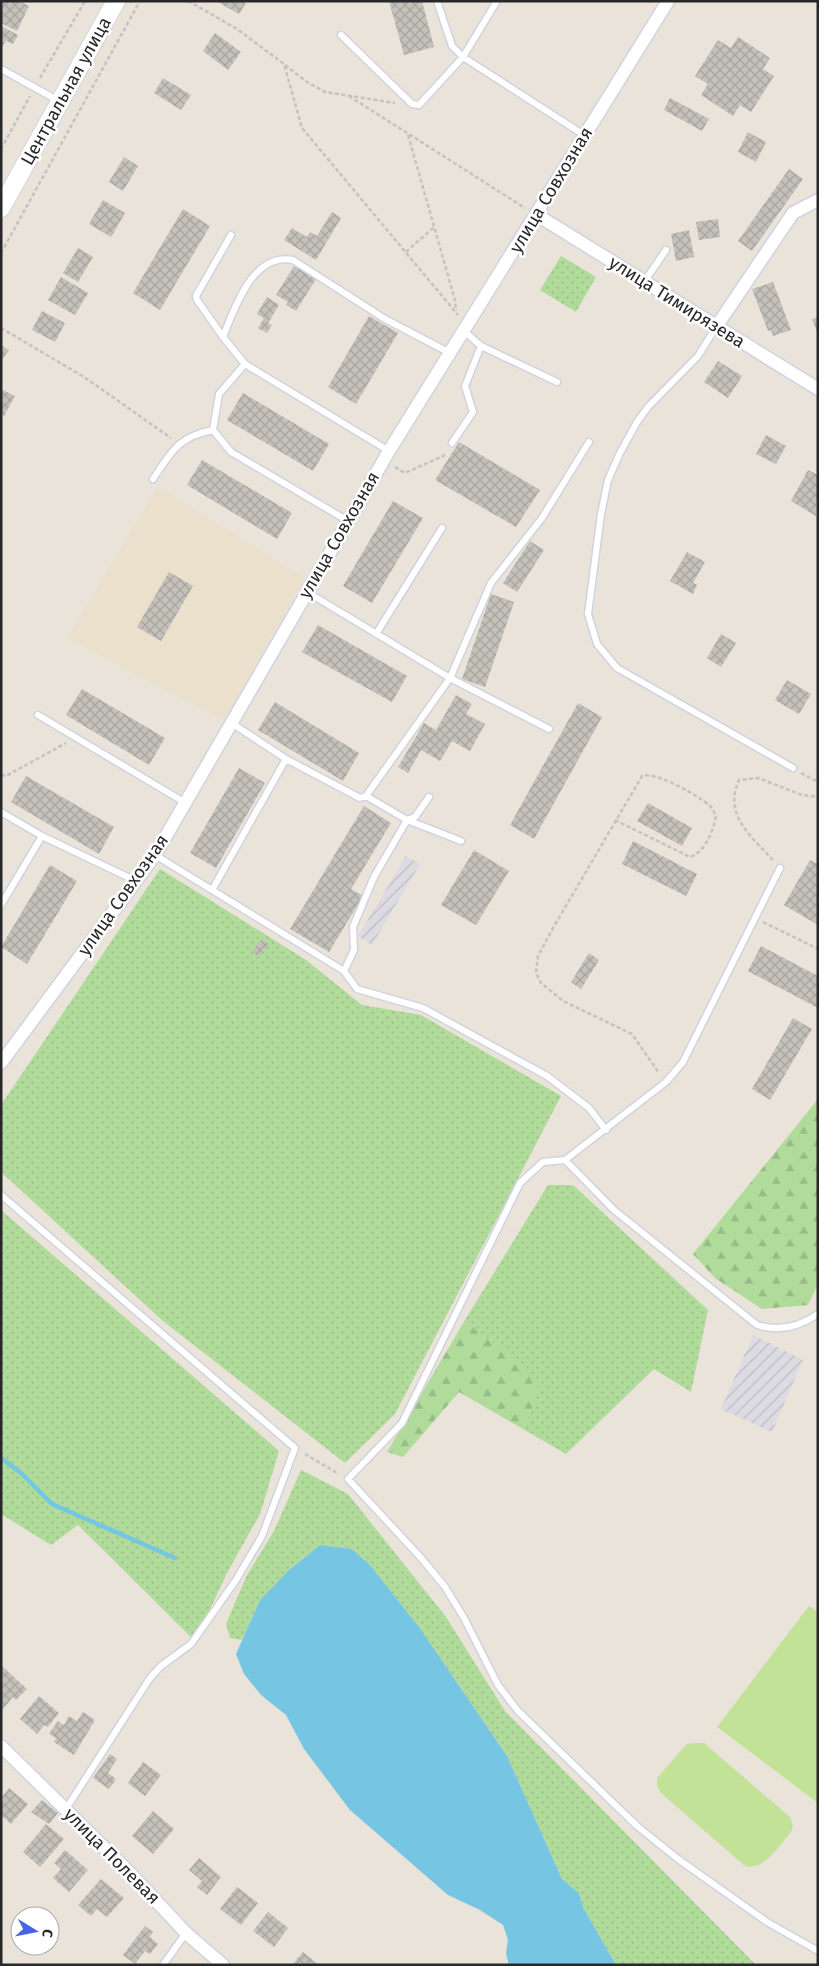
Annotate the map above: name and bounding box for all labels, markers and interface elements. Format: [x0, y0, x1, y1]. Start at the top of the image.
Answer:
street label: Центральная улица [16, 13, 116, 169]
street label: улица Совхозная [505, 123, 597, 257]
street label: улица Тимирязева [605, 251, 749, 353]
street label: улица Совхозная [294, 468, 384, 602]
street label: улица Совхозная [73, 830, 173, 960]
street label: улица Полевая [59, 1803, 165, 1909]
north arrow [10, 1906, 60, 1956]
text: С [38, 1928, 56, 1939]

